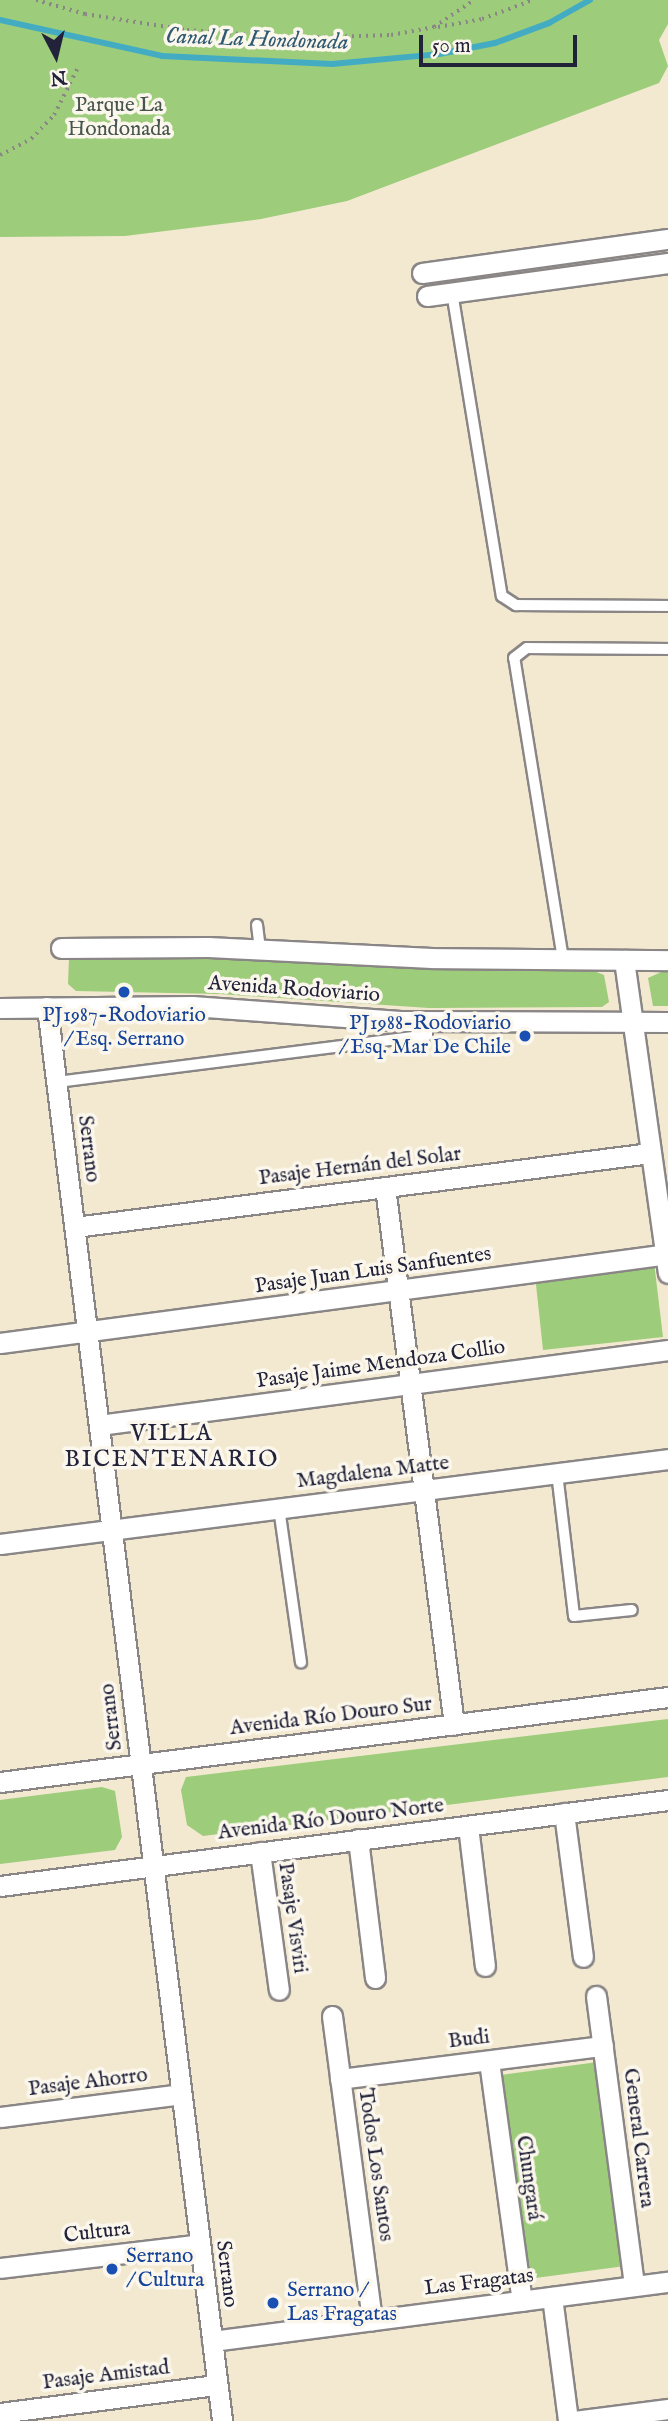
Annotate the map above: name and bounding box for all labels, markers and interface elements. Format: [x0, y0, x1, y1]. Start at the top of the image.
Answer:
north arrow [21, 21, 91, 91]
scale bar [423, 21, 580, 65]
water label: Canal La Hondonada [165, 23, 349, 57]
text: 50 m [432, 33, 471, 60]
text: N [49, 64, 68, 90]
park label: Parque La Hondonada [67, 93, 171, 143]
street label: Avenida Rodoviario [207, 971, 381, 1009]
marker: PJ1987-Rodoviario / Esq. Serrano [116, 984, 132, 1000]
place label: PJ1987-Rodoviario / Esq. Serrano [42, 1003, 206, 1053]
place label: PJ1988-Rodoviario / Esq. Mar De Chile [338, 1011, 511, 1061]
marker: PJ1988-Rodoviario / Esq. Mar De Chile [517, 1028, 533, 1044]
street label: Serrano [71, 1114, 105, 1184]
street label: Pasaje Hernán del Solar [257, 1142, 463, 1192]
street label: Pasaje Juan Luis Sanfuentes [253, 1242, 493, 1300]
street label: Pasaje Jaime Mendoza Collio [255, 1335, 507, 1395]
district label: VILLA BICENTENARIO [66, 1420, 278, 1474]
street label: Magdalena Matte [295, 1451, 451, 1495]
street label: Serrano [95, 1682, 129, 1752]
street label: Avenida Río Douro Sur [229, 1692, 433, 1742]
street label: Avenida Río Douro Norte [217, 1794, 445, 1846]
street label: Pasaje Visviri [272, 1861, 312, 1975]
street label: Budi [447, 2025, 491, 2055]
street label: Pasaje Ahorro [27, 2063, 149, 2103]
street label: General Carrera [617, 2067, 659, 2209]
street label: Todos Los Santos [352, 2087, 398, 2243]
street label: Chungará [510, 2134, 546, 2222]
street label: Cultura [62, 2216, 132, 2250]
street label: Serrano [209, 2239, 243, 2309]
place label: Serrano / Cultura [126, 2244, 204, 2294]
marker: Serrano / Cultura [104, 2261, 120, 2277]
street label: Las Fragatas [423, 2264, 535, 2302]
place label: Serrano / Las Fragatas [287, 2278, 397, 2328]
marker: Serrano / Las Fragatas [265, 2295, 281, 2311]
street label: Pasaje Amistad [41, 2356, 171, 2396]

